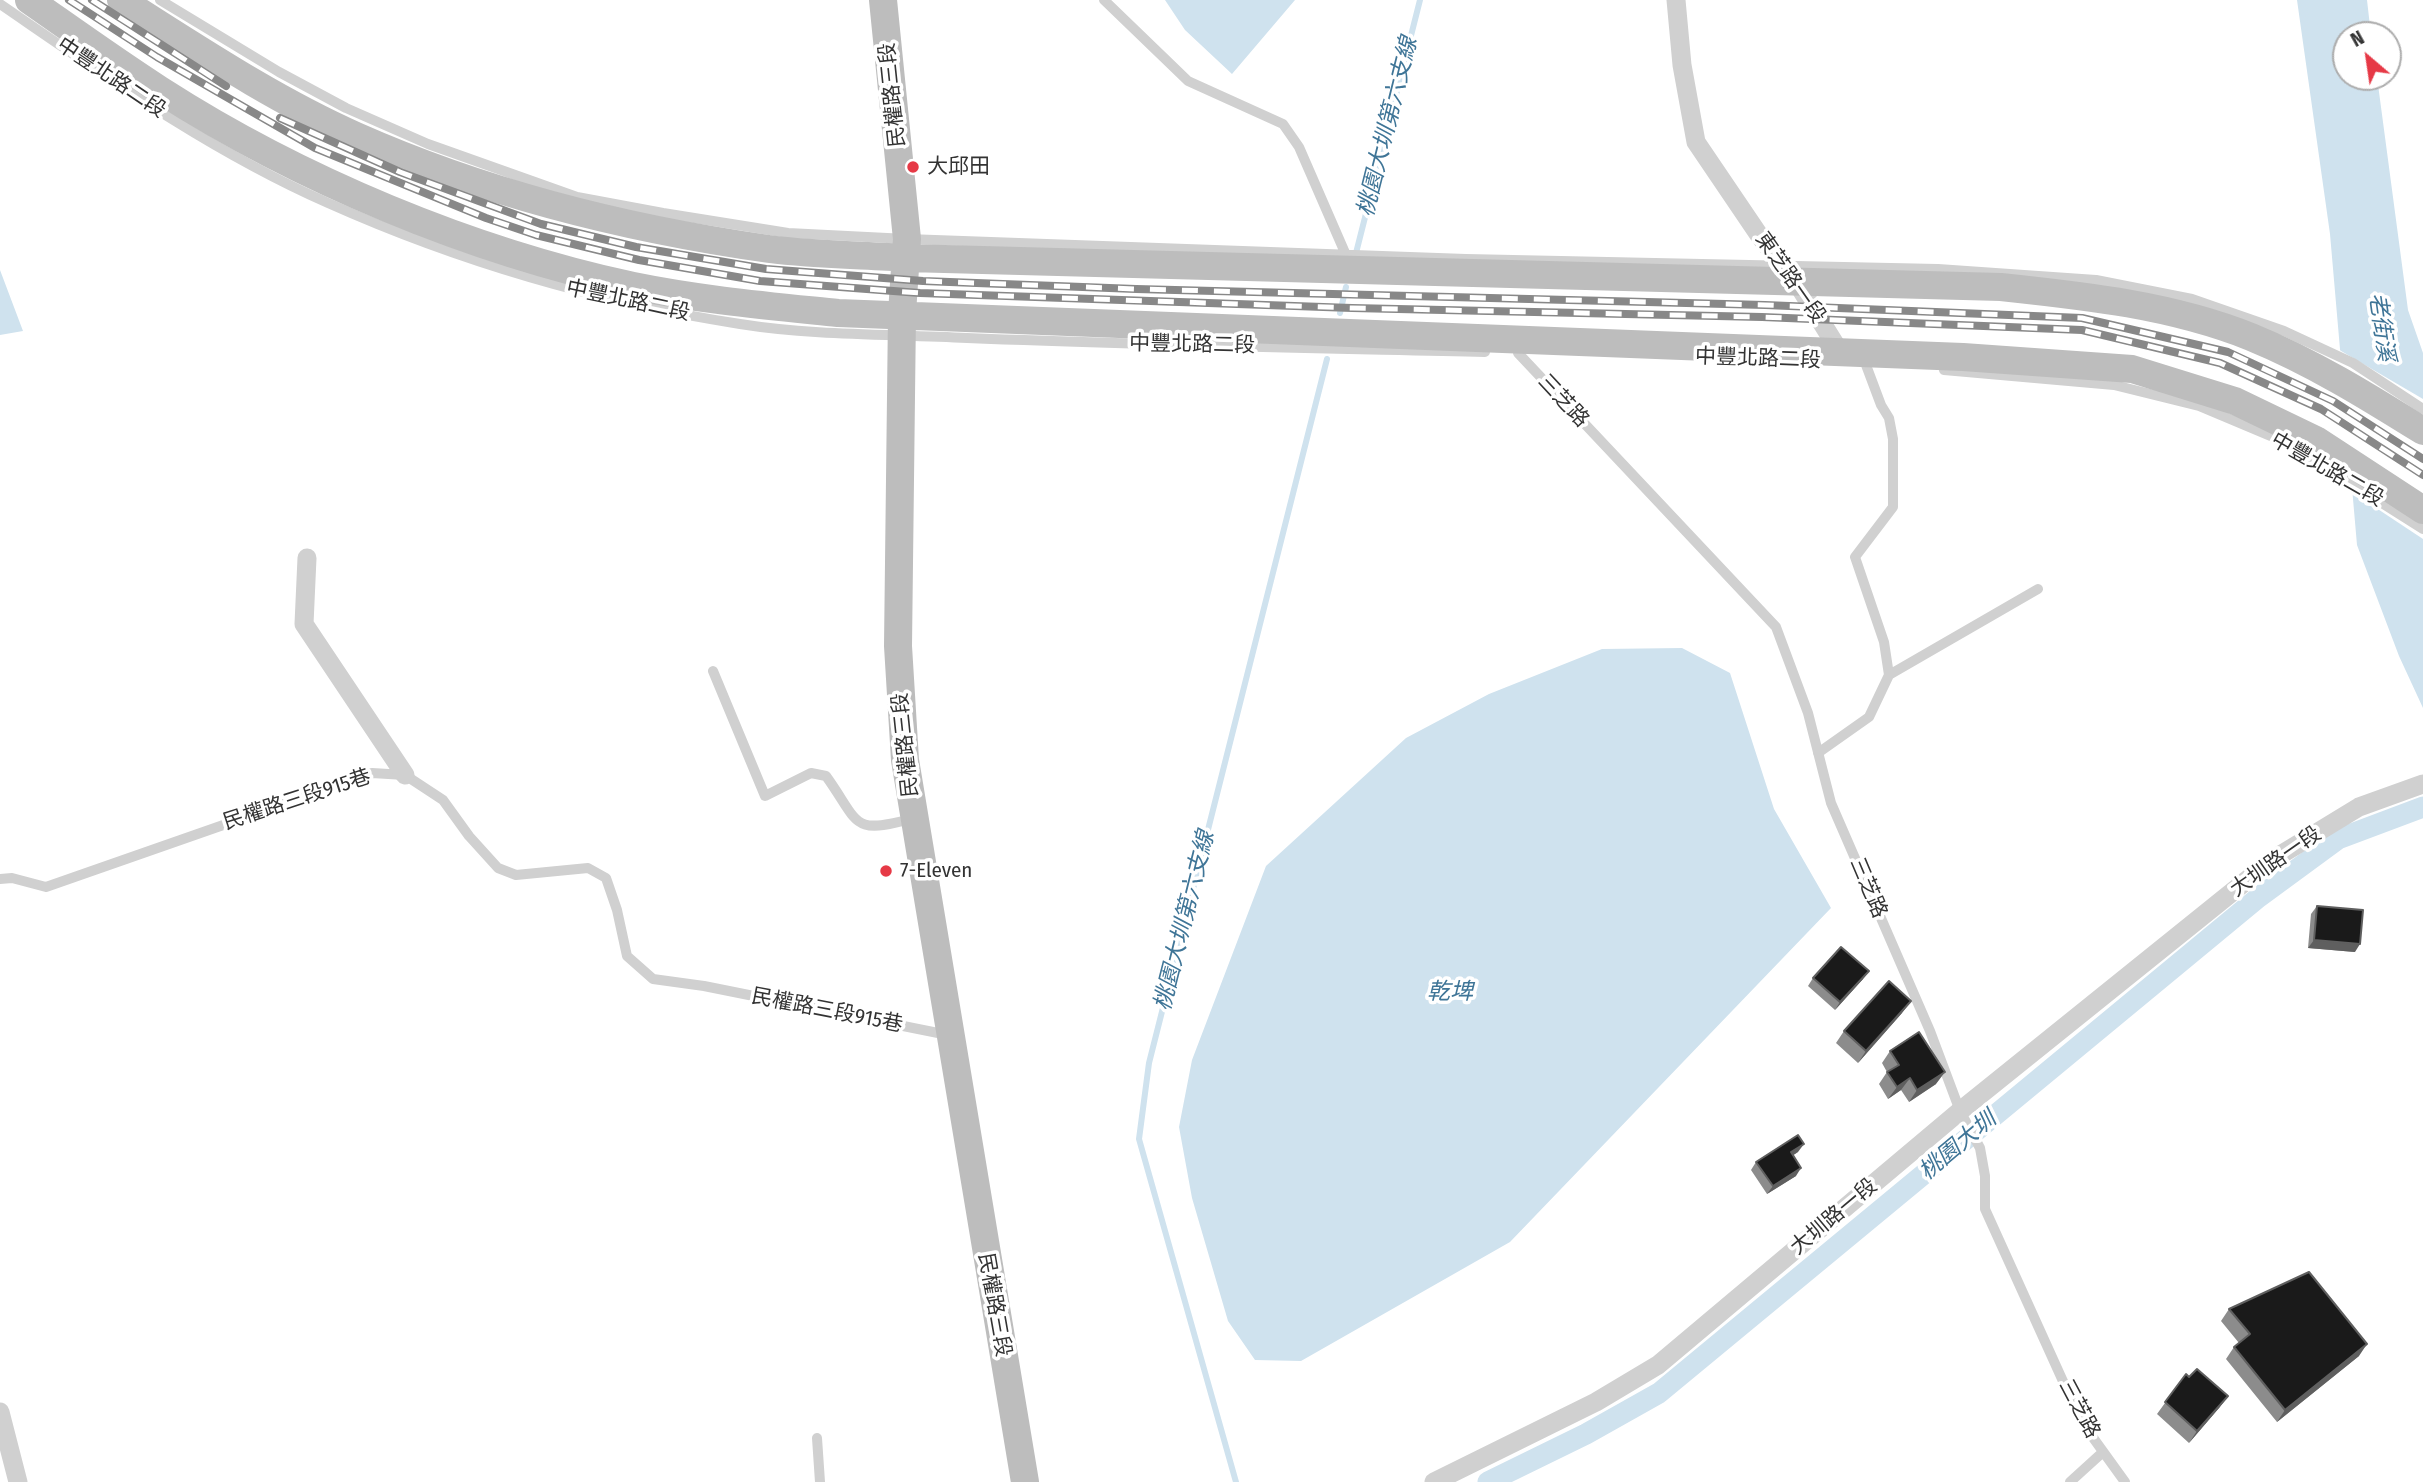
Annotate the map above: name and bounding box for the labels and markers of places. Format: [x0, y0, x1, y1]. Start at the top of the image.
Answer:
place label: 大邱田 [927, 154, 990, 180]
marker: 大邱田 [905, 159, 921, 175]
place label: 7-Eleven [900, 858, 972, 884]
marker: 7-Eleven [878, 863, 894, 879]

